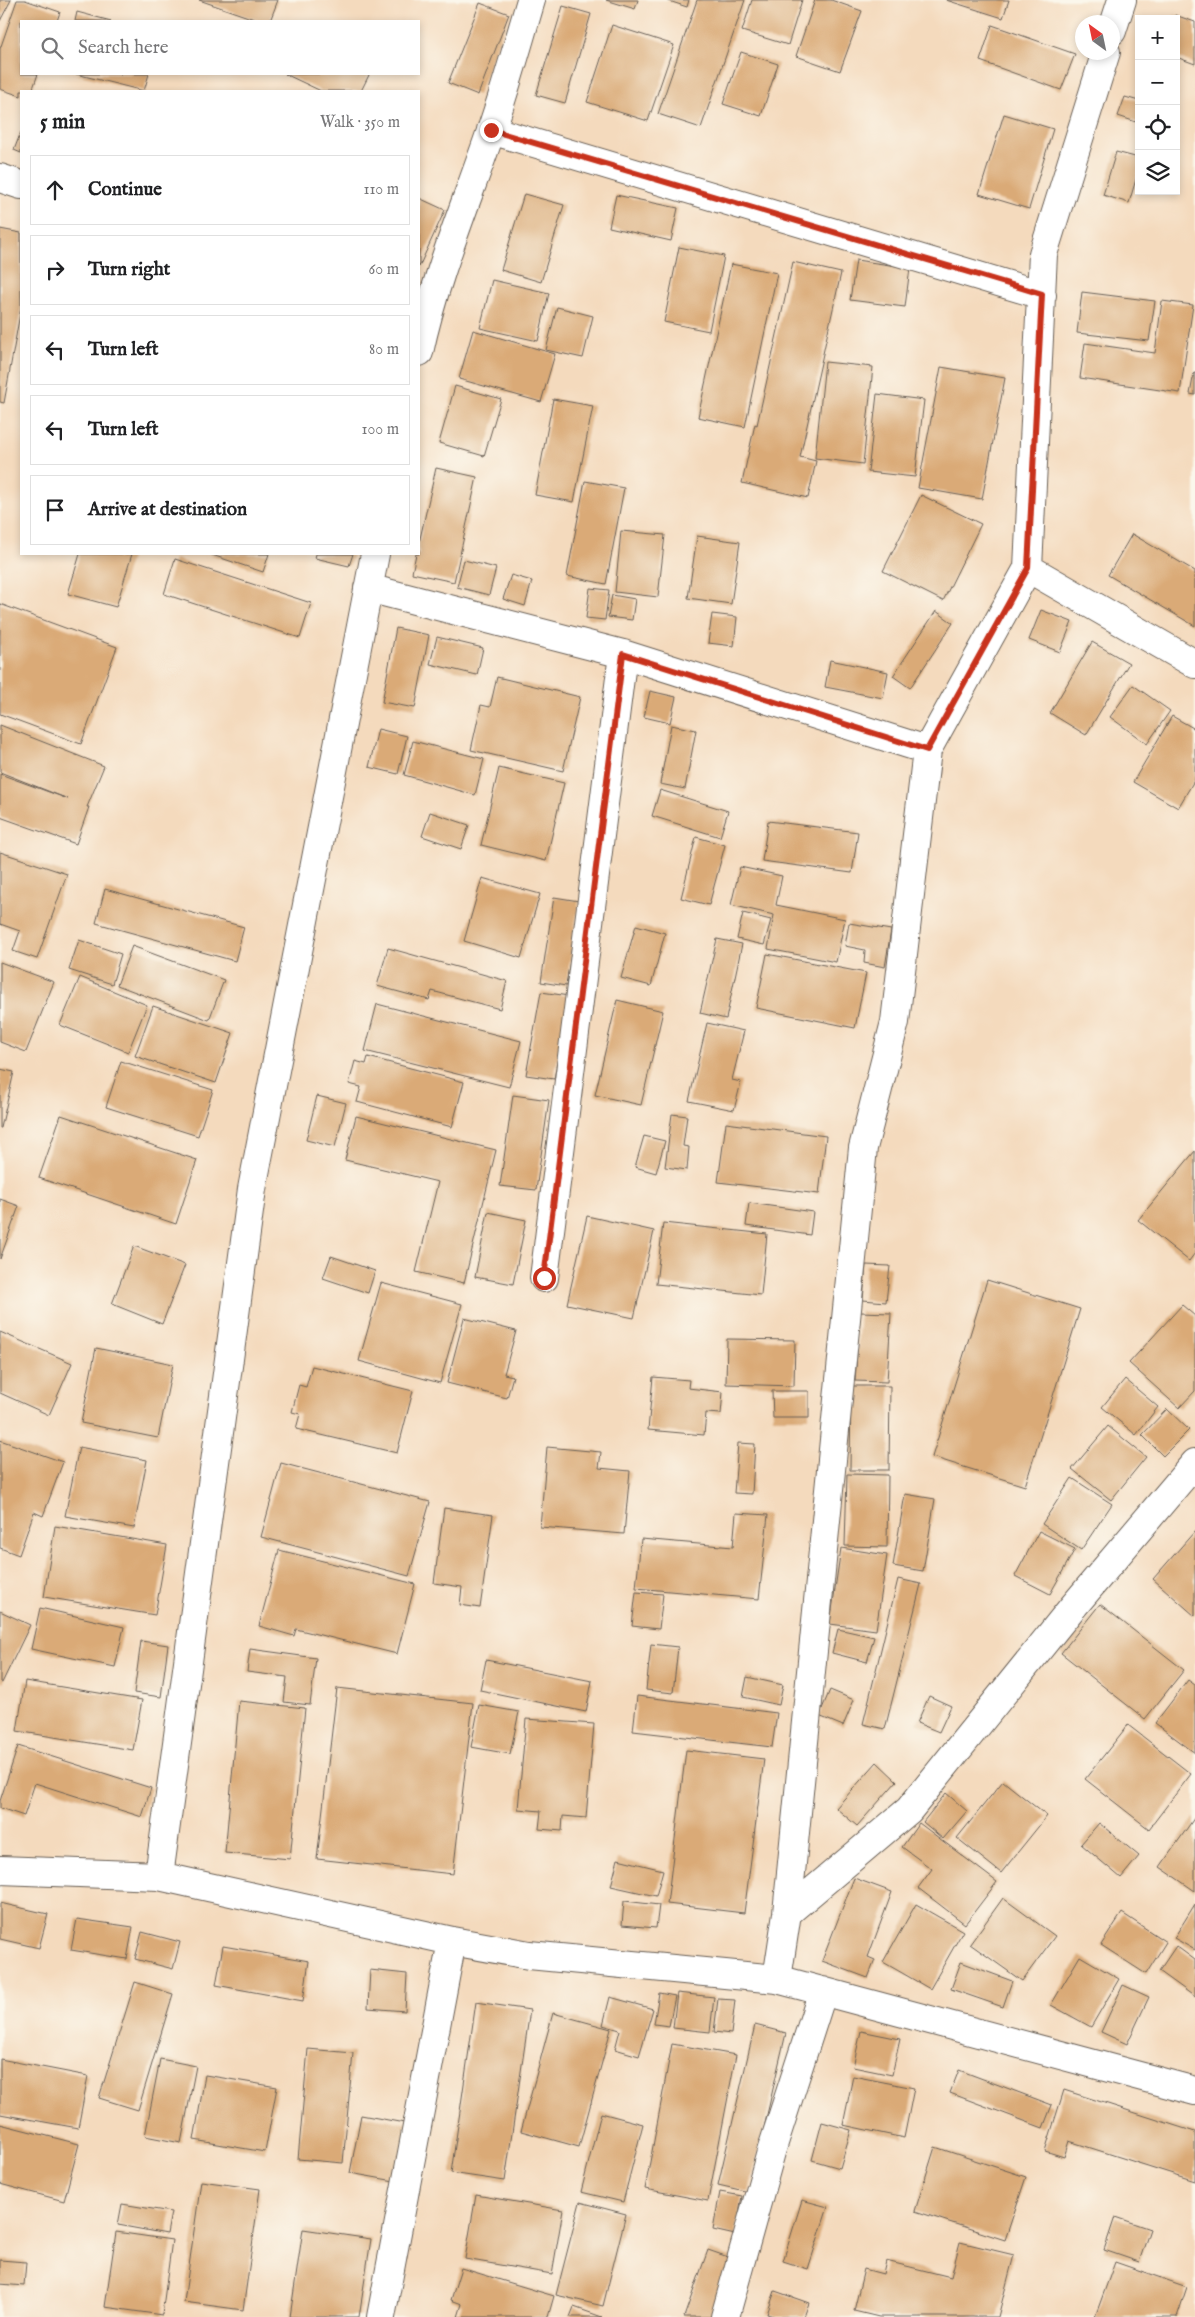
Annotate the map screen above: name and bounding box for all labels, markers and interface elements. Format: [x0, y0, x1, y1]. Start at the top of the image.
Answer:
north arrow [1075, 15, 1120, 60]
map controls [1135, 15, 1180, 195]
button: + [1135, 15, 1180, 60]
search box [20, 20, 420, 75]
icon: search [38, 34, 66, 62]
text: Search here [78, 36, 169, 60]
button: − [1135, 60, 1180, 105]
button: locate [1135, 105, 1180, 150]
text: 5 min [40, 109, 85, 136]
text: Walk · 350 m [320, 113, 400, 133]
route end [480, 119, 503, 142]
button: layers [1135, 150, 1180, 195]
icon: ahead [41, 176, 69, 204]
text: Continue [88, 178, 162, 202]
text: 110 m [363, 180, 399, 200]
icon: right [41, 256, 69, 284]
text: Turn right [88, 258, 170, 282]
text: 60 m [369, 260, 399, 280]
icon: left [41, 336, 69, 364]
text: Turn left [88, 338, 159, 362]
text: 80 m [369, 340, 399, 360]
icon: left [41, 416, 69, 444]
text: Turn left [88, 418, 159, 442]
text: 100 m [362, 420, 399, 440]
icon: arrive [41, 496, 69, 524]
text: Arrive at destination [88, 498, 247, 522]
route start [533, 1267, 556, 1290]

